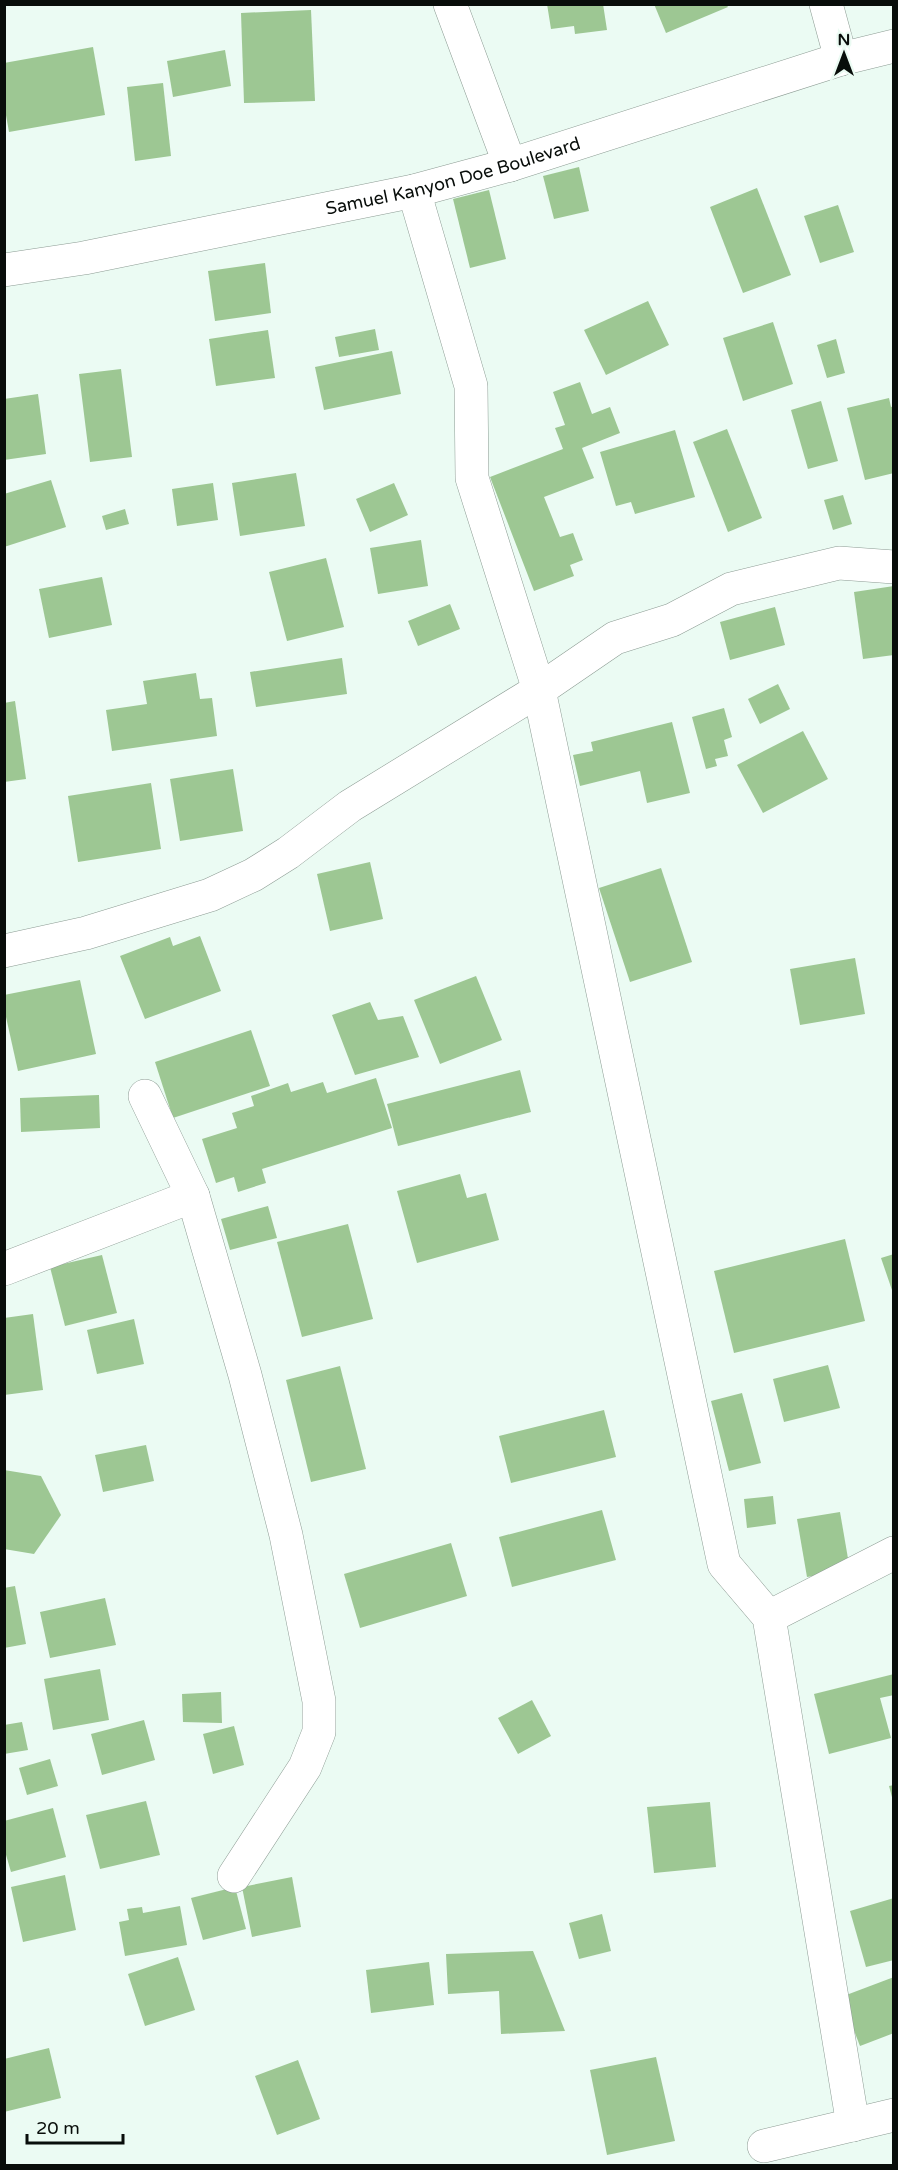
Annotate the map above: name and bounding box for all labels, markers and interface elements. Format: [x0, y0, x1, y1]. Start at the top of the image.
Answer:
north arrow [814, 24, 874, 84]
text: N [838, 30, 850, 50]
street label: Samuel Kanyon Doe Boulevard [324, 132, 583, 220]
scale bar [27, 2107, 123, 2145]
text: 20 m [36, 2117, 80, 2139]

